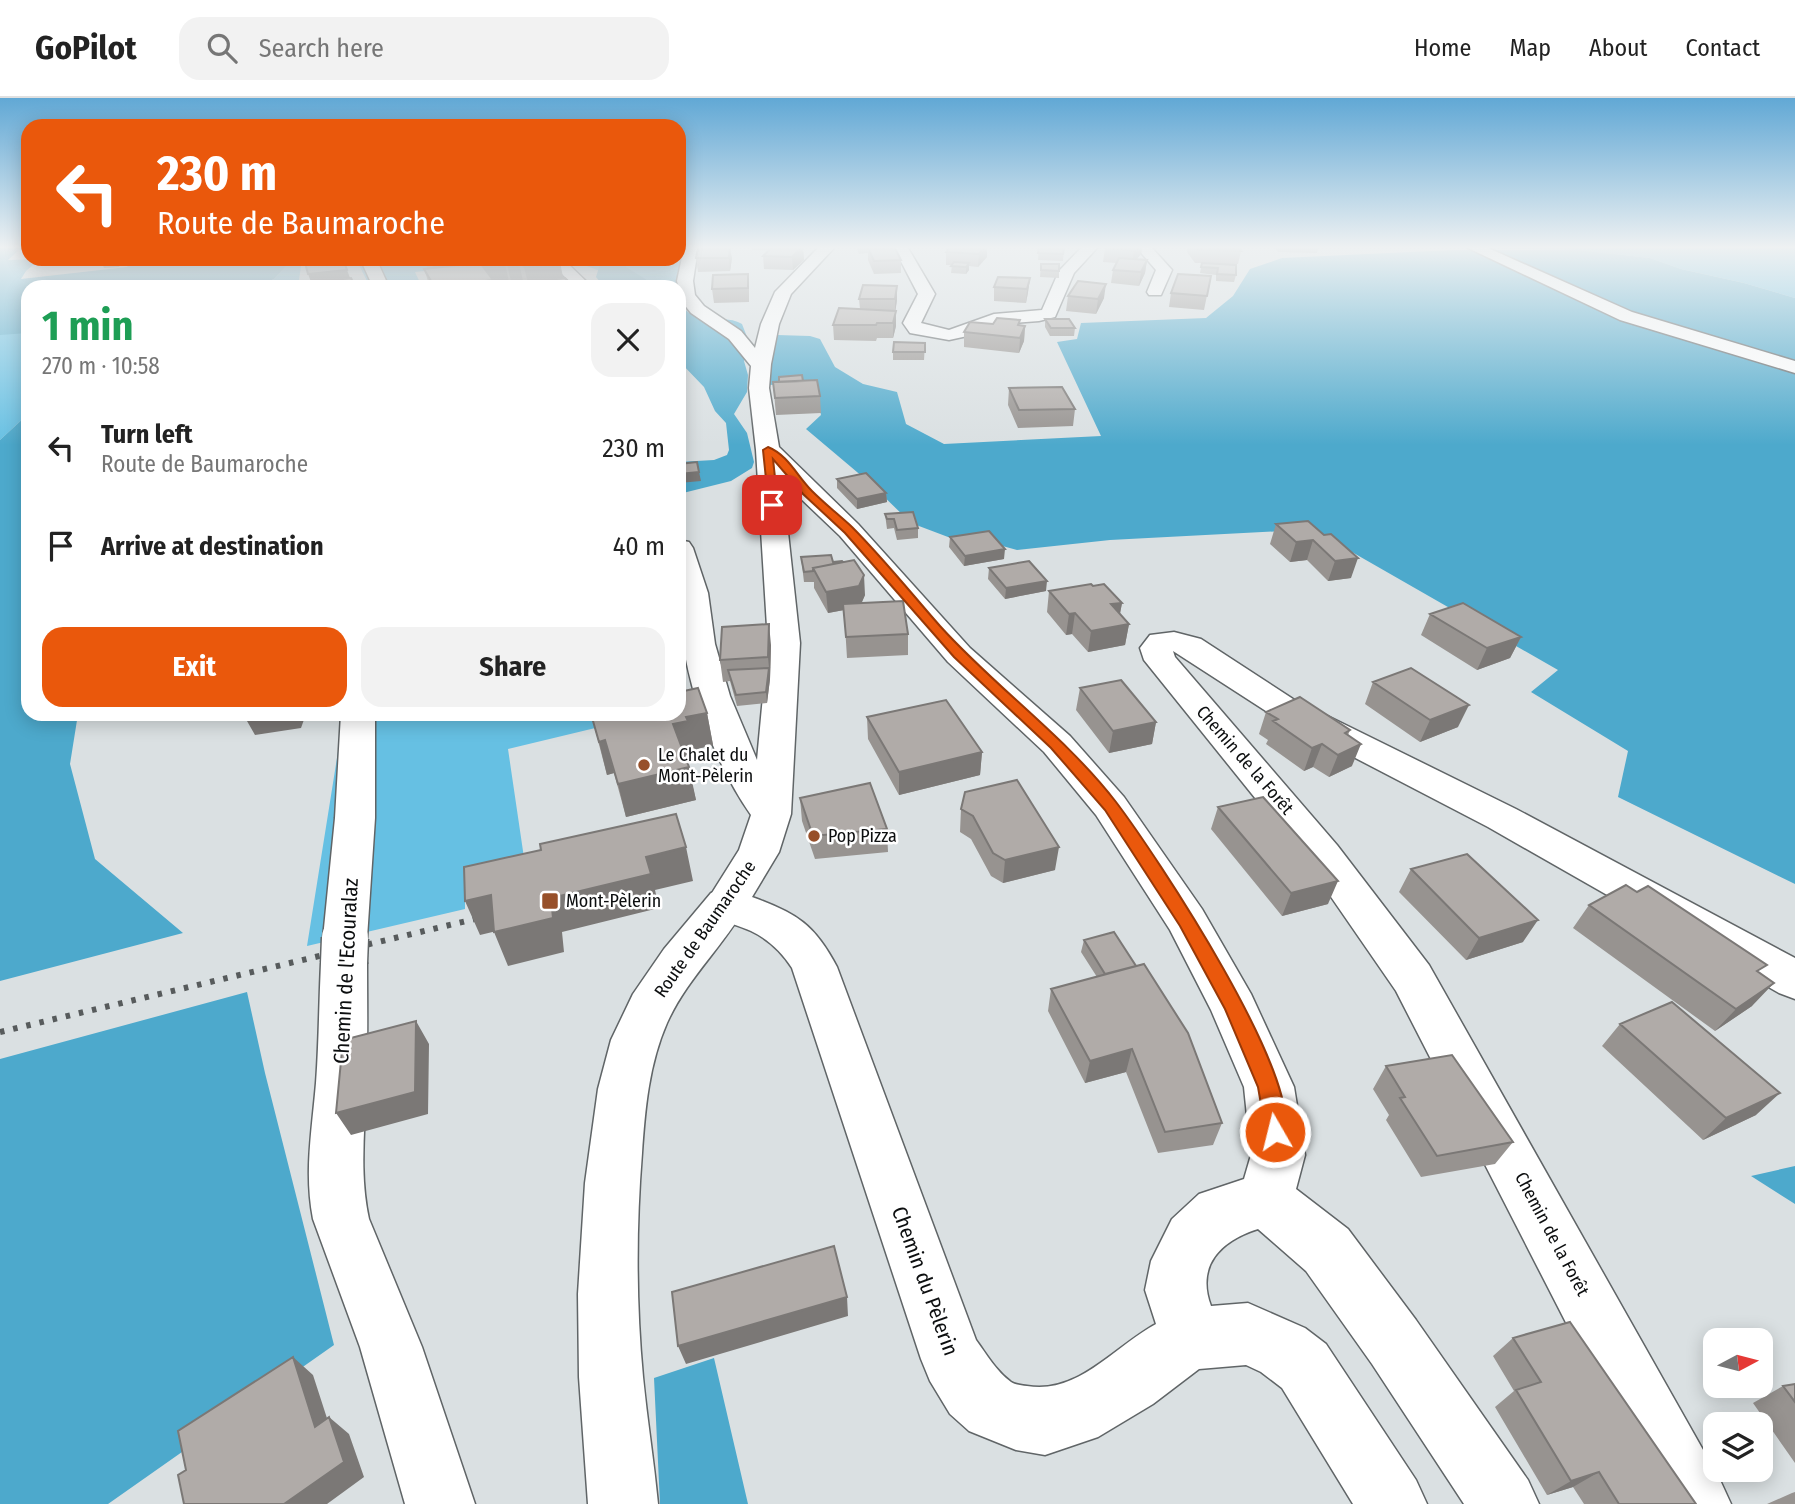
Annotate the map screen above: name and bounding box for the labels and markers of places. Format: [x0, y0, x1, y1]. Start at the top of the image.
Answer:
pin [742, 475, 802, 535]
place label: Le Chalet du Mont-Pèlerin [658, 744, 753, 787]
marker: Le Chalet du Mont-Pèlerin [636, 757, 652, 773]
place label: Pop Pizza [828, 825, 897, 847]
marker: Pop Pizza [806, 828, 822, 844]
place label: Mont-Pèlerin [566, 890, 661, 912]
marker: Mont-Pèlerin [540, 891, 560, 911]

